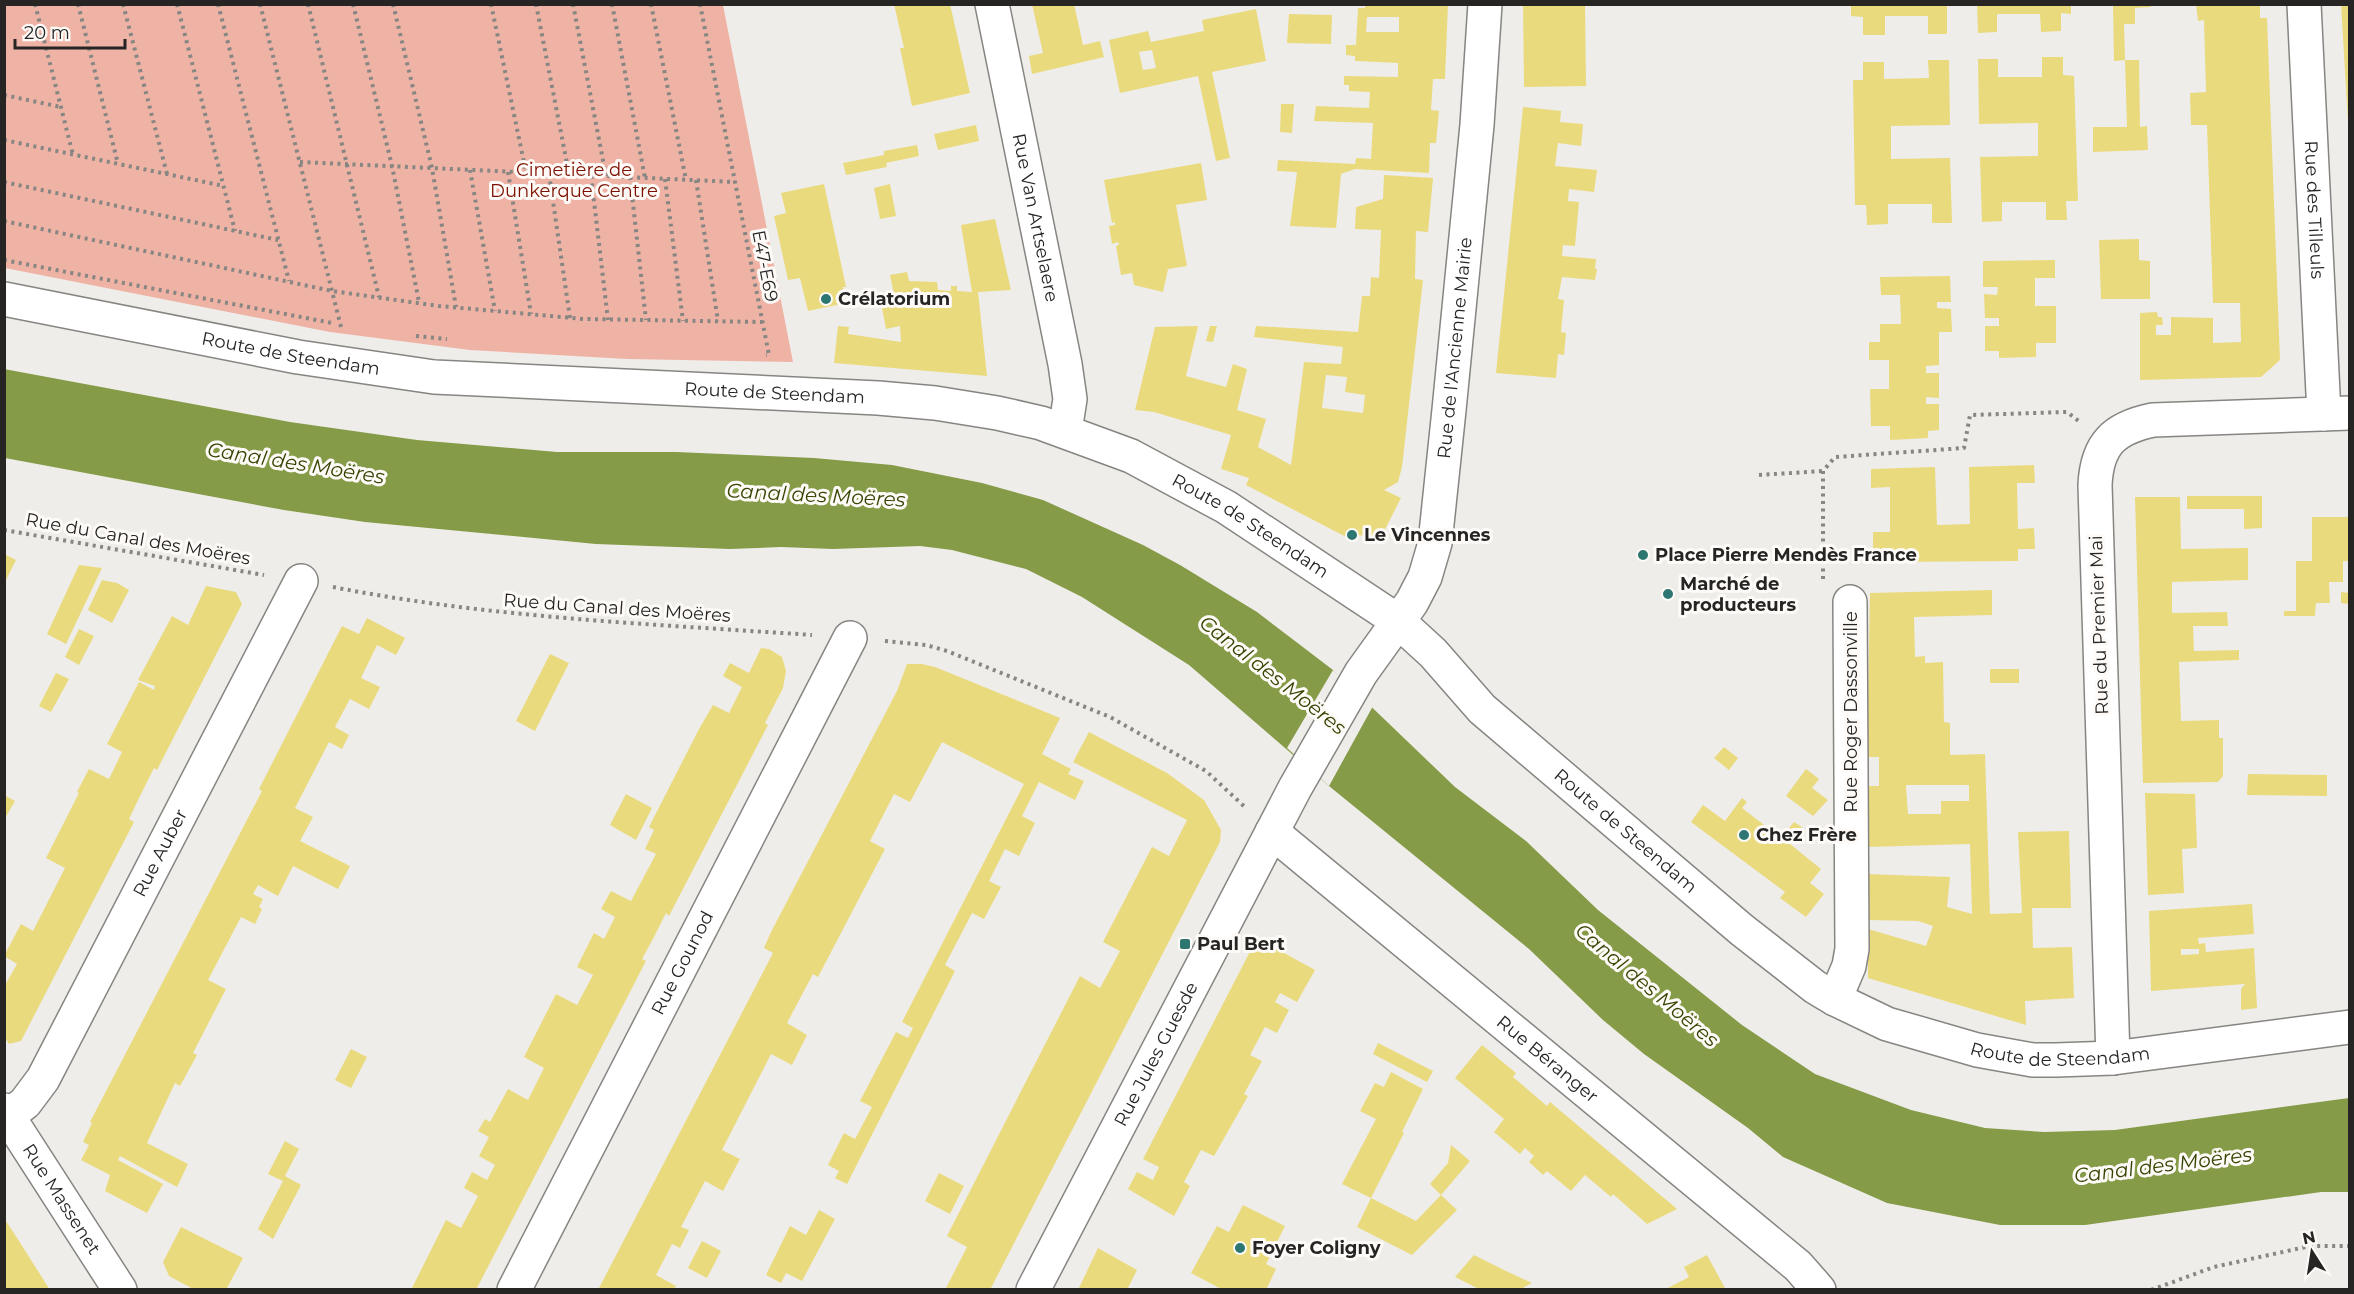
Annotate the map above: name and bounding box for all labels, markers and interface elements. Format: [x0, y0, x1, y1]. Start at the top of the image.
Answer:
scale bar [15, 12, 124, 50]
text: 20 m [24, 22, 70, 44]
street label: Rue Van Artselaere [1008, 131, 1063, 304]
street label: Rue des Tilleuls [2300, 140, 2328, 280]
park label: Cimetière de Dunkerque Centre [490, 159, 658, 202]
street label: E47-E69 [747, 228, 783, 304]
street label: Rue de l'Ancienne Mairie [1433, 236, 1477, 460]
place label: Crélatorium [838, 288, 950, 310]
marker: Crélatorium [819, 292, 833, 306]
street label: Route de Steendam [200, 327, 381, 380]
street label: Route de Steendam [684, 378, 865, 408]
water label: Canal des Moëres [206, 437, 387, 489]
street label: Route de Steendam [1168, 469, 1333, 583]
water label: Canal des Moëres [726, 478, 906, 512]
street label: Rue du Canal des Moëres [24, 508, 252, 570]
place label: Le Vincennes [1364, 524, 1491, 546]
marker: Le Vincennes [1345, 528, 1359, 542]
street label: Rue du Premier Mai [2085, 535, 2113, 715]
place label: Place Pierre Mendès France [1655, 544, 1917, 566]
marker: Place Pierre Mendès France [1636, 548, 1650, 562]
place label: Marché de producteurs [1680, 573, 1796, 616]
marker: Marché de producteurs [1661, 587, 1675, 601]
street label: Rue du Canal des Moëres [503, 589, 732, 627]
water label: Canal des Moëres [1195, 610, 1351, 740]
street label: Rue Roger Dassonville [1840, 611, 1862, 813]
street label: Route de Steendam [1550, 764, 1701, 898]
street label: Rue Auber [128, 805, 192, 901]
place label: Chez Frère [1756, 824, 1857, 846]
marker: Chez Frère [1737, 828, 1751, 842]
street label: Rue Gounod [647, 907, 718, 1018]
water label: Canal des Moëres [1571, 918, 1724, 1052]
place label: Paul Bert [1197, 933, 1285, 955]
marker: Paul Bert [1178, 937, 1192, 951]
street label: Rue Jules Guesde [1109, 978, 1203, 1130]
street label: Rue Béranger [1492, 1011, 1603, 1107]
street label: Route de Steendam [1968, 1038, 2151, 1071]
street label: Rue Massenet [18, 1140, 105, 1259]
water label: Canal des Moëres [2073, 1142, 2254, 1188]
north arrow [2282, 1222, 2342, 1282]
text: N [2301, 1227, 2317, 1248]
place label: Foyer Coligny [1252, 1237, 1381, 1259]
marker: Foyer Coligny [1233, 1241, 1247, 1255]

